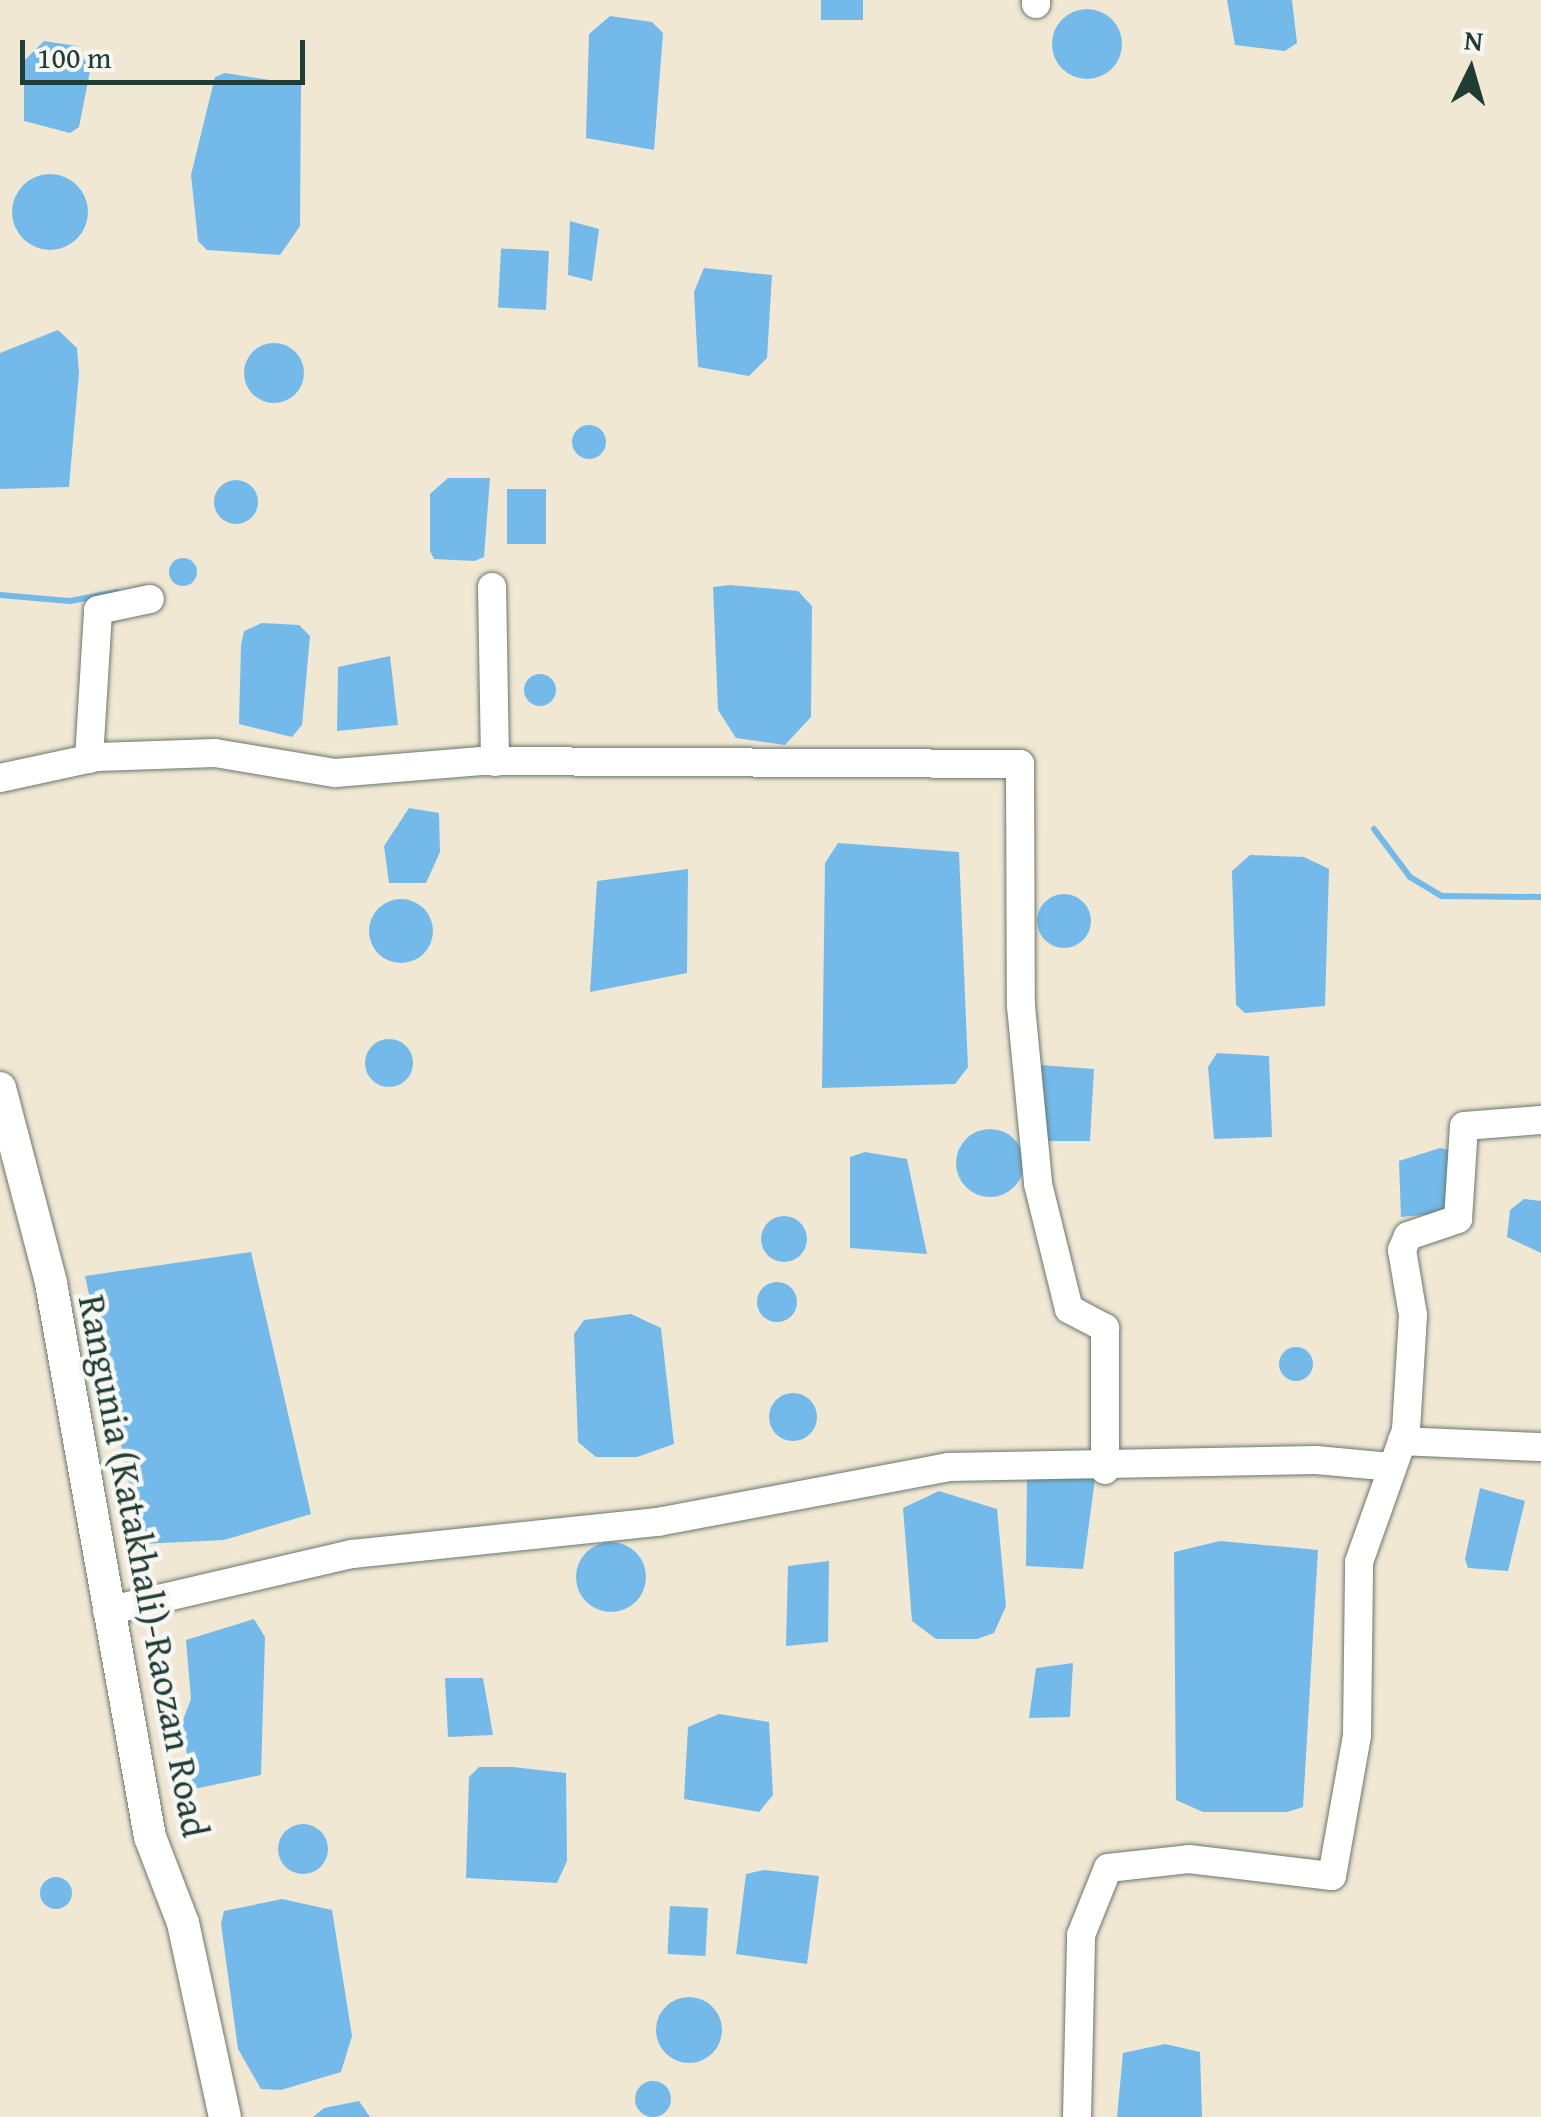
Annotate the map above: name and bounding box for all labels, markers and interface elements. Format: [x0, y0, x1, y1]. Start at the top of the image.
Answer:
text: N [1463, 18, 1485, 61]
scale bar [25, 20, 310, 82]
north arrow [1421, 20, 1521, 120]
text: 100 m [37, 35, 111, 79]
street label: Rangunia (Katakhali)-Raozan Road [69, 1291, 219, 1841]

